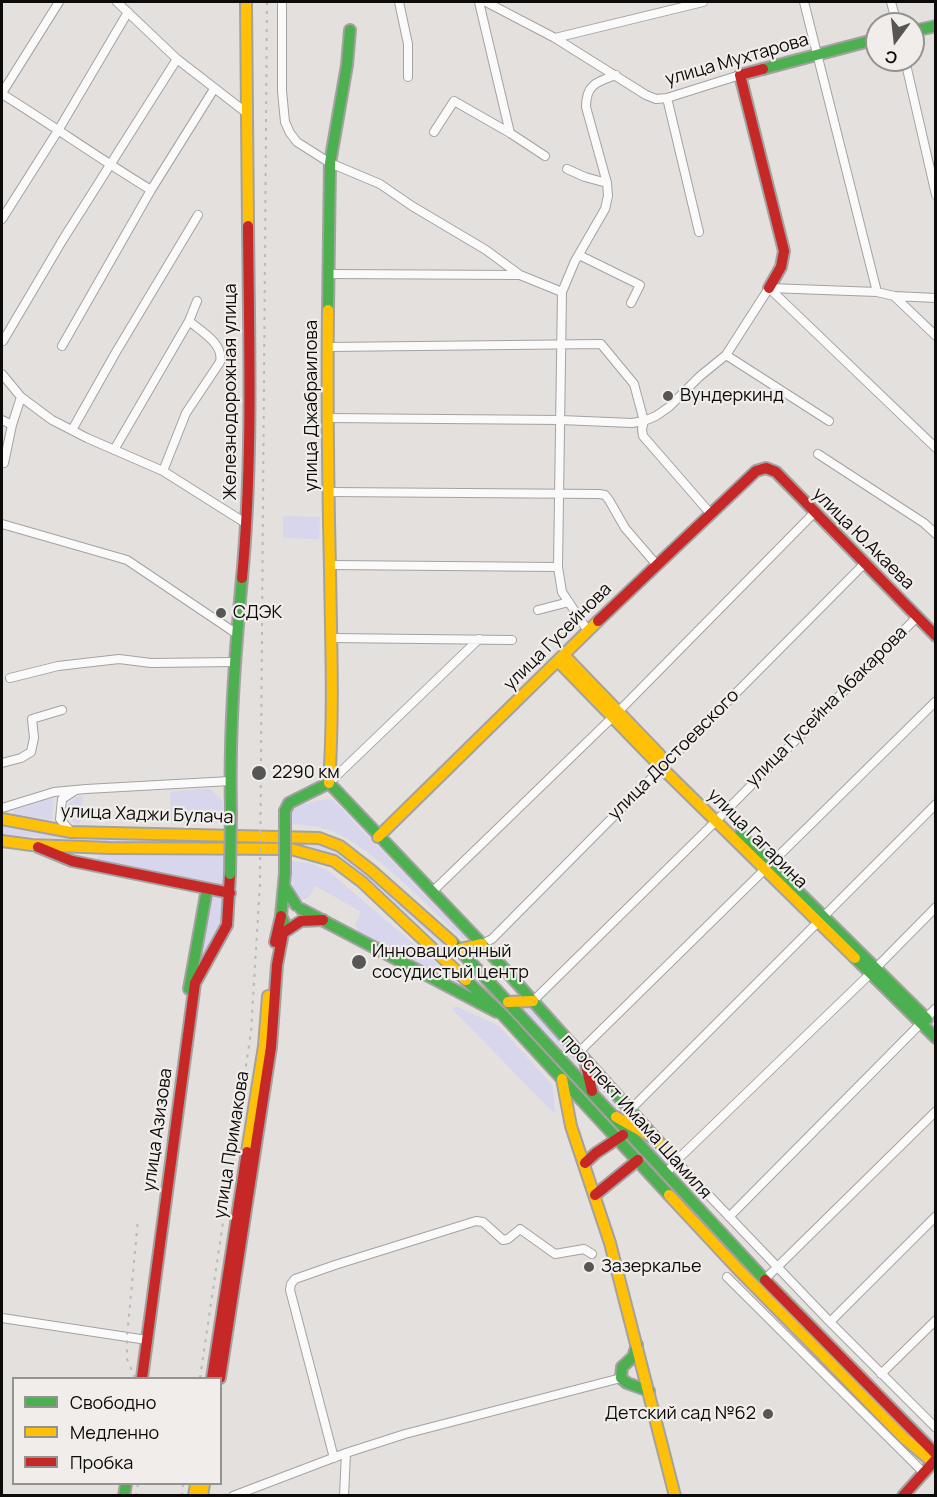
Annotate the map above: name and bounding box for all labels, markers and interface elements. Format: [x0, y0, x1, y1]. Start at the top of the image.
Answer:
north arrow [865, 12, 925, 72]
street label: улица Мухтарова [663, 29, 811, 91]
text: С [882, 45, 899, 70]
street label: Железнодорожная улица [220, 283, 242, 501]
street label: улица Джабраилова [301, 320, 323, 492]
place label: Вундеркинд [680, 385, 784, 407]
marker: Вундеркинд [661, 389, 675, 403]
street label: улица Ю.Акаева [808, 484, 918, 594]
street label: улица Гусейнова [500, 579, 616, 695]
place label: СДЭК [233, 602, 282, 624]
marker: СДЭК [214, 606, 228, 620]
street label: улица Гусейна Абакарова [742, 622, 912, 792]
street label: улица Достоевского [604, 685, 744, 825]
place label: 2290 км [272, 762, 340, 784]
marker: 2290 км [250, 764, 268, 782]
street label: улица Гагарина [703, 785, 811, 893]
street label: улица Хаджи Булача [60, 801, 234, 829]
place label: Инновационный сосудистый центр [372, 941, 529, 984]
marker: Инновационный сосудистый центр [350, 953, 368, 971]
street label: проспект Имама Шамиля [556, 1030, 716, 1204]
street label: улица Азизова [139, 1067, 177, 1193]
street label: улица Примакова [210, 1070, 254, 1220]
place label: Зазеркалье [601, 1256, 701, 1278]
marker: Зазеркалье [582, 1260, 596, 1274]
legend [12, 1377, 222, 1485]
text: Свободно [70, 1390, 156, 1414]
place label: Детский сад №62 [605, 1403, 756, 1425]
marker: Детский сад №62 [761, 1407, 775, 1421]
text: Медленно [70, 1420, 159, 1444]
text: Пробка [70, 1450, 133, 1474]

